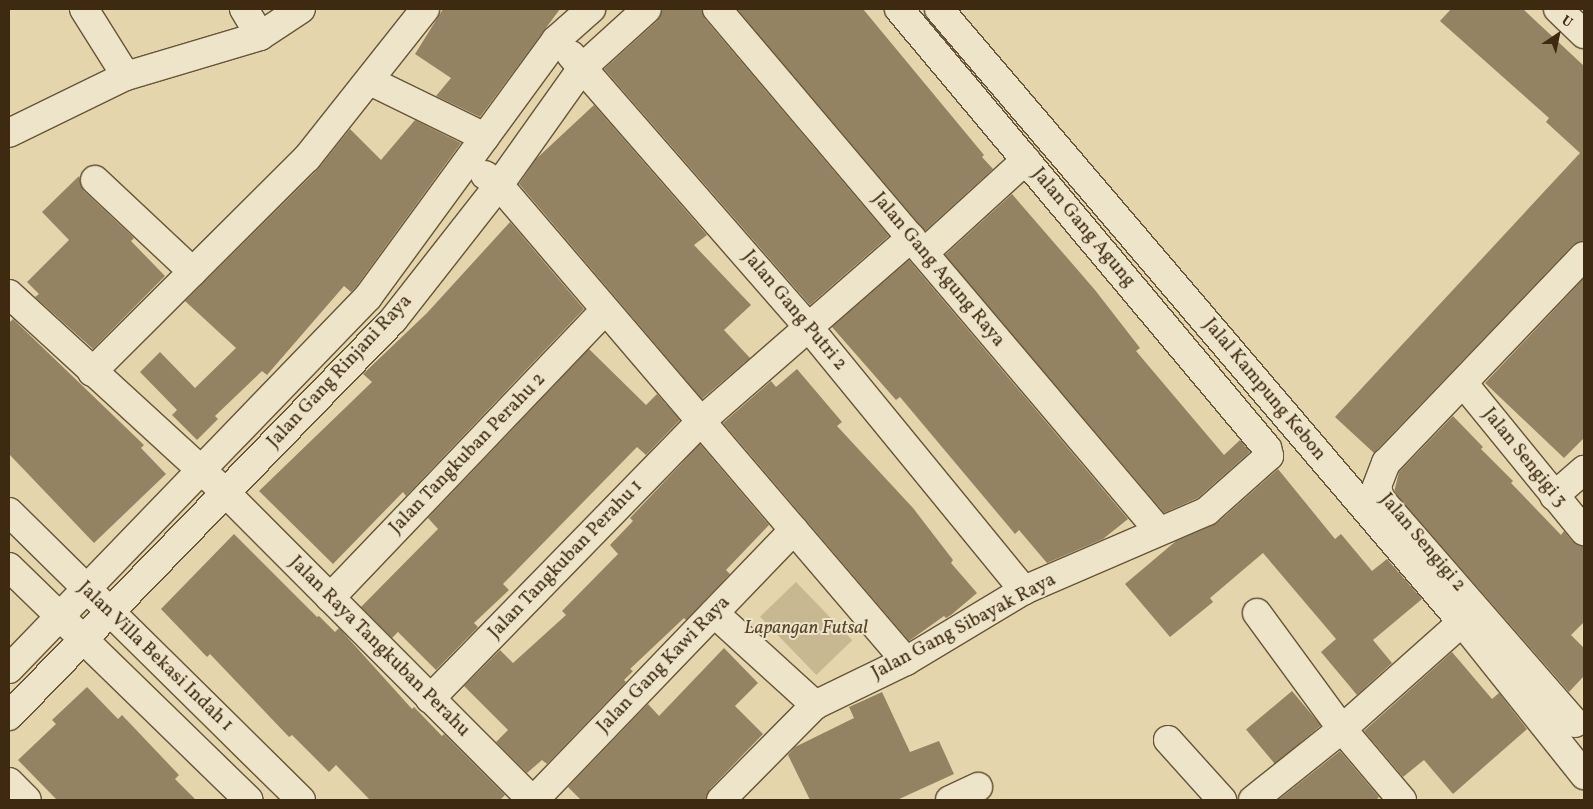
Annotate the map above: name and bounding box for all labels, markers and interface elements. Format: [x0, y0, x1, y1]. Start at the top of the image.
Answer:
north arrow [1533, 10, 1583, 60]
text: U [1557, 12, 1576, 33]
street label: Jalan Gang Agung [1026, 164, 1140, 292]
street label: Jalan Gang Agung Raya [867, 188, 1009, 352]
street label: Jalan Gang Putri 2 [737, 246, 851, 376]
street label: Jalan Gang Rinjani Raya [263, 291, 417, 453]
street label: Jalal Kampung Kebon [1198, 314, 1330, 466]
street label: Jalan Tangkuban Perahu 2 [385, 369, 551, 539]
street label: Jalan Sengigi 3 [1477, 404, 1571, 512]
street label: Jalan Tangkuban Perahu 1 [484, 476, 648, 644]
street label: Jalan Sengigi 2 [1374, 489, 1470, 597]
street label: Jalan Raya Tangkuban Perahu [284, 552, 474, 742]
street label: Jalan Gang Sibayak Raya [868, 569, 1060, 685]
street label: Jalan Villa Bekasi Indah 1 [72, 577, 238, 737]
street label: Jalan Gang Kawi Raya [593, 592, 735, 738]
park label: Lapangan Futsal [744, 618, 868, 640]

